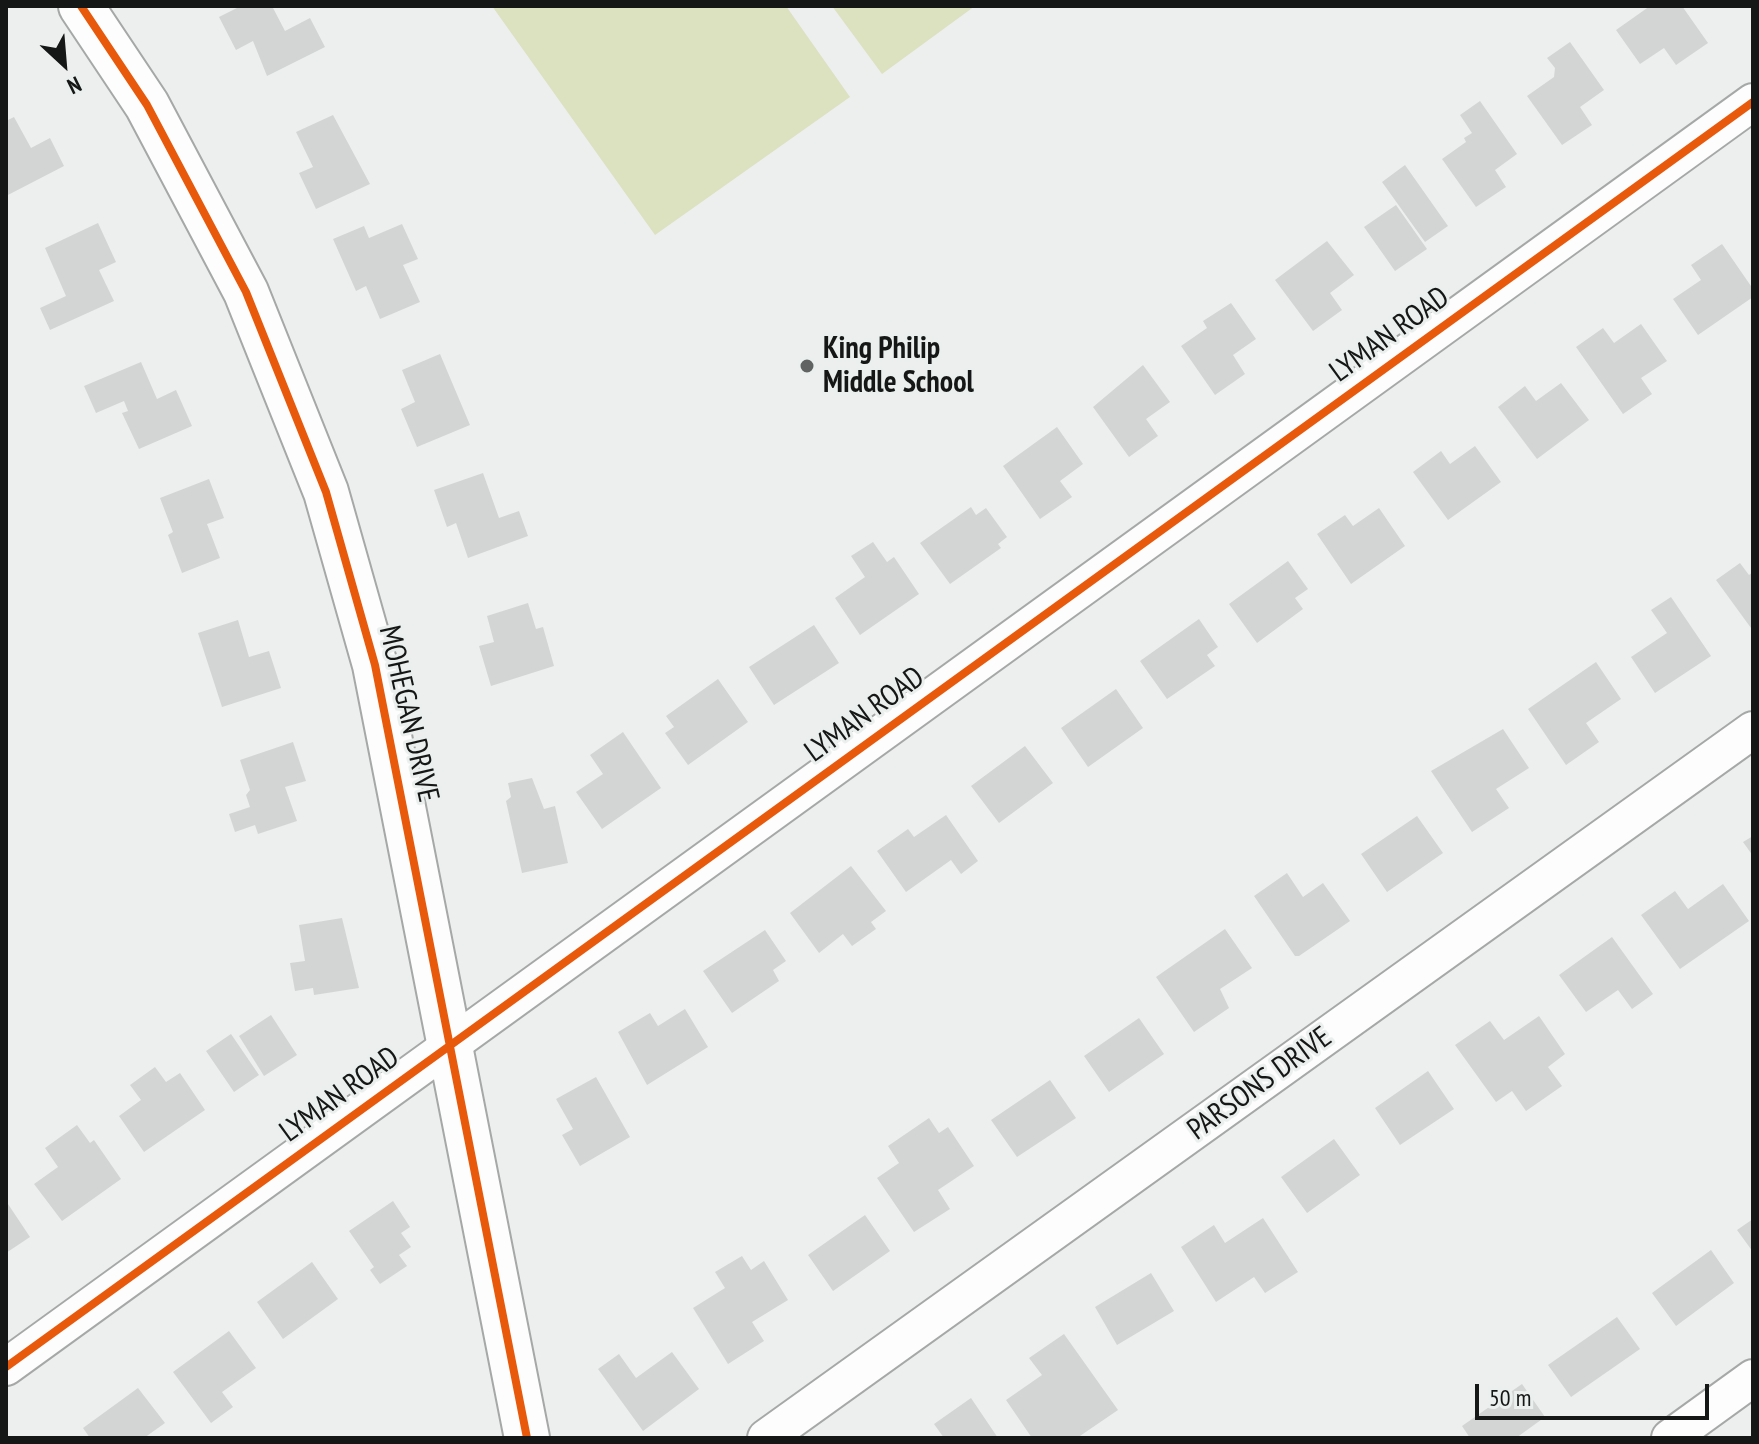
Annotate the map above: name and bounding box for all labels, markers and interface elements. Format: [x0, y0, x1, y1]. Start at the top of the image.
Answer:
north arrow [24, 24, 104, 104]
text: N [63, 70, 86, 101]
street label: LYMAN ROAD [1323, 280, 1457, 390]
place label: King Philip Middle School [823, 331, 974, 402]
marker: King Philip Middle School [798, 357, 816, 375]
street label: MOHEGAN DRIVE [370, 622, 446, 806]
street label: LYMAN ROAD [798, 660, 932, 770]
street label: PARSONS DRIVE [1181, 1020, 1339, 1148]
street label: LYMAN ROAD [273, 1040, 407, 1150]
scale bar [1479, 1368, 1713, 1418]
text: 50 m [1489, 1382, 1531, 1413]

